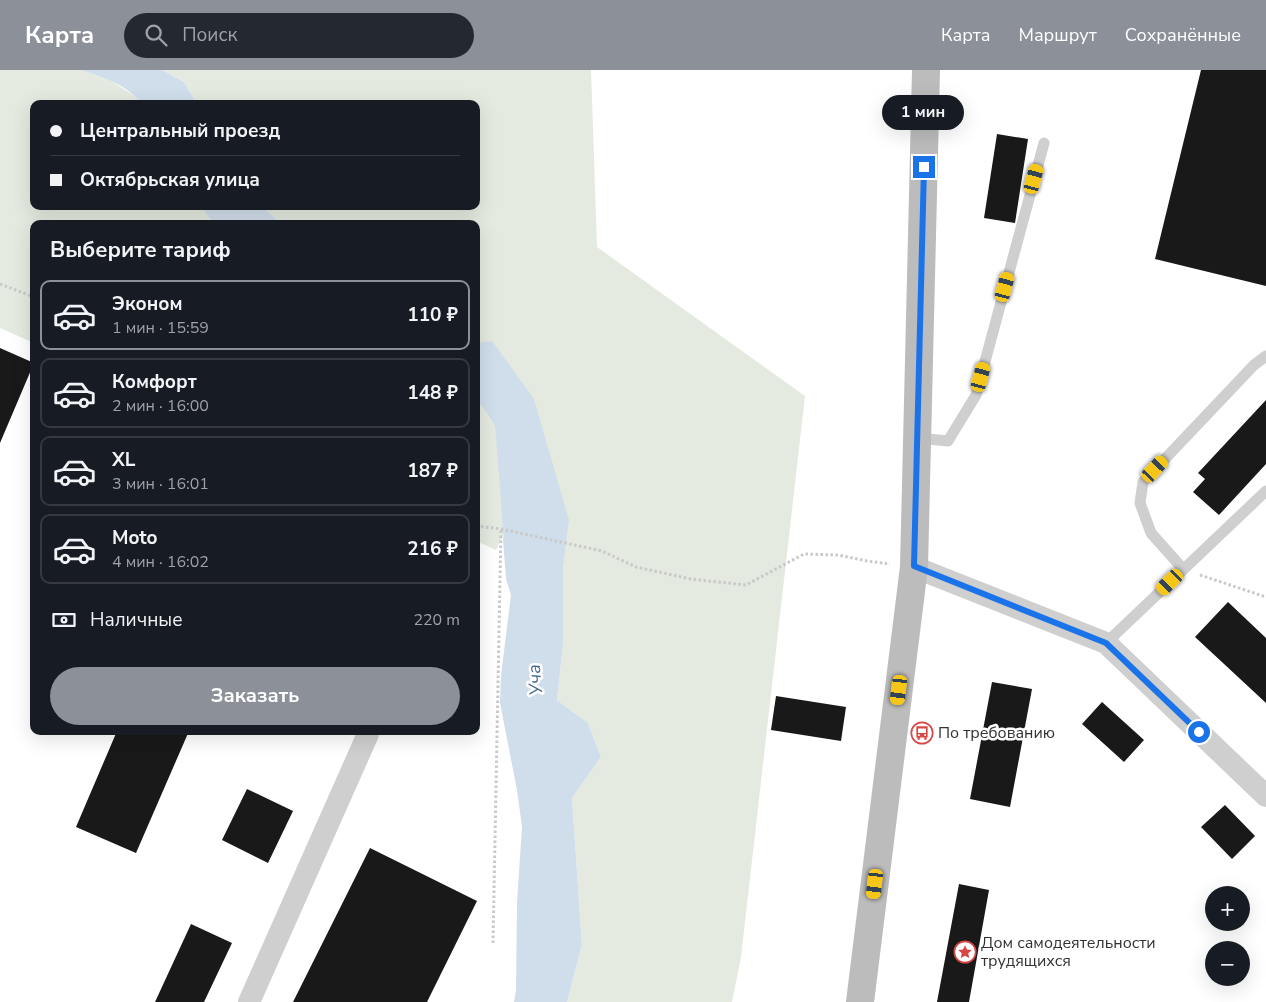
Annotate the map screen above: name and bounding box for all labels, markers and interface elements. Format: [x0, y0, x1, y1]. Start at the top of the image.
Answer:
search box [124, 13, 474, 58]
text: Карта [25, 19, 94, 51]
icon: search [142, 21, 170, 49]
text: Поиск [182, 22, 237, 48]
text: Карта [941, 23, 991, 47]
text: Маршрут [1019, 23, 1097, 47]
text: Сохранённые [1125, 23, 1241, 47]
callout: 1 мин [883, 94, 965, 129]
text: 1 мин [901, 101, 945, 123]
text: Центральный проезд [80, 118, 280, 144]
route end [913, 156, 935, 178]
car [1022, 163, 1045, 195]
text: Октябрьская улица [80, 167, 260, 193]
text: Выберите тариф [50, 235, 231, 265]
car [993, 271, 1016, 303]
text: Эконом [112, 291, 183, 317]
icon: car [52, 293, 97, 338]
text: 110 ₽ [407, 302, 458, 328]
text: 1 мин · 15:59 [112, 317, 209, 339]
car [969, 361, 992, 393]
text: Комфорт [112, 369, 197, 395]
icon: car [52, 371, 97, 416]
text: 148 ₽ [407, 380, 458, 406]
text: 2 мин · 16:00 [112, 395, 209, 417]
text: XL [112, 447, 135, 473]
icon: car [52, 449, 97, 494]
car [1139, 453, 1170, 485]
text: 187 ₽ [407, 458, 458, 484]
text: 3 мин · 16:01 [112, 473, 209, 495]
text: Moto [112, 525, 158, 551]
icon: car [52, 527, 97, 572]
text: 216 ₽ [407, 536, 458, 562]
text: 4 мин · 16:02 [112, 551, 209, 573]
car [1154, 566, 1186, 598]
icon: cash [50, 606, 78, 634]
text: Наличные [90, 607, 183, 633]
text: 220 m [413, 609, 460, 631]
water label: Уча [522, 663, 548, 697]
button: Заказать [50, 667, 460, 725]
car [889, 674, 908, 706]
bus stop icon: По требованию [910, 721, 934, 745]
route start [1188, 721, 1210, 743]
place label: По требованию [938, 722, 1055, 744]
car [865, 868, 884, 900]
map controls [1205, 886, 1250, 986]
button: + [1205, 886, 1250, 931]
place label: Дом самодеятельности трудящихся [981, 932, 1156, 972]
place icon: Дом самодеятельности трудящихся [953, 940, 977, 964]
button: − [1205, 941, 1250, 986]

